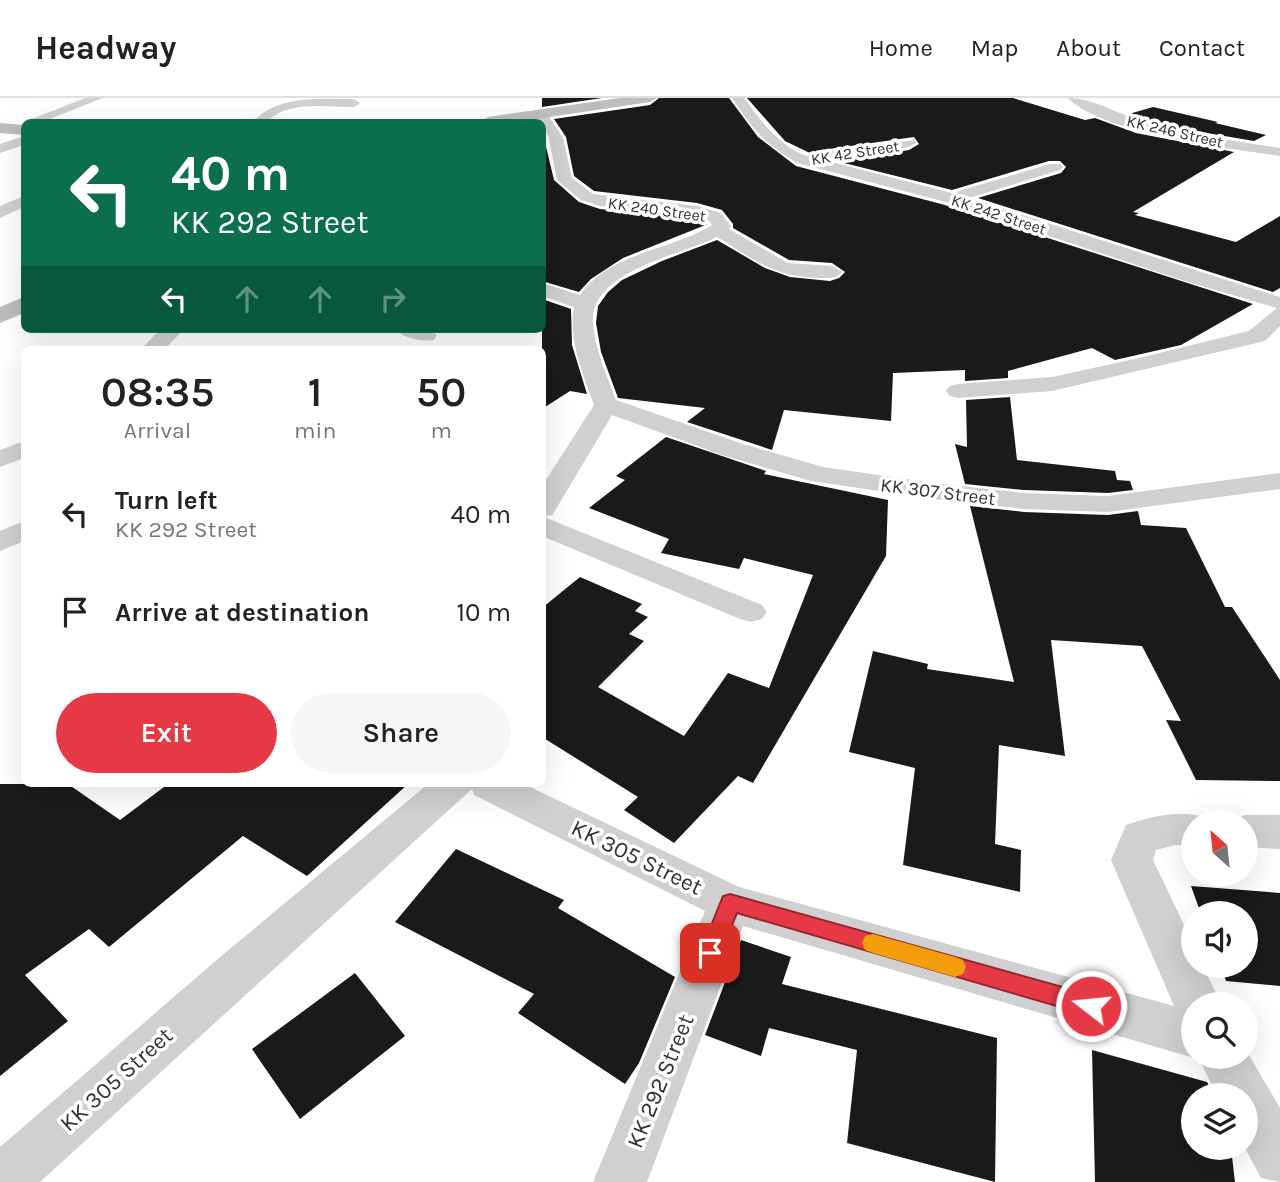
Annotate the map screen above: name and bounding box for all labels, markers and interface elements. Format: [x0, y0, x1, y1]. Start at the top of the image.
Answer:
text: Headway [35, 29, 176, 67]
text: Home [869, 34, 933, 62]
text: Map [971, 34, 1018, 62]
text: About [1056, 34, 1121, 62]
text: Contact [1159, 34, 1245, 62]
street label: KK 246 Street [1125, 111, 1225, 152]
street label: KK 42 Street [810, 136, 901, 169]
text: 40 m [171, 145, 290, 202]
icon: left [56, 147, 147, 238]
street label: KK 242 Street [949, 190, 1049, 239]
street label: KK 240 Street [607, 193, 707, 226]
text: KK 292 Street [171, 204, 369, 241]
icon: left [155, 280, 193, 318]
icon: ahead [228, 280, 266, 318]
icon: ahead [301, 280, 339, 318]
icon: right [374, 280, 412, 318]
text: 08:35 [101, 367, 214, 417]
text: 1 [308, 367, 323, 417]
text: 50 [416, 367, 466, 417]
text: Arrival [124, 417, 191, 444]
text: min [294, 417, 336, 444]
text: m [430, 417, 452, 444]
street label: KK 307 Street [879, 474, 997, 510]
text: Turn left [115, 485, 217, 516]
icon: left [56, 495, 94, 533]
text: 40 m [451, 499, 511, 530]
text: KK 292 Street [115, 516, 257, 543]
icon: arrive [56, 593, 94, 631]
text: Arrive at destination [115, 597, 369, 628]
text: 10 m [456, 597, 511, 628]
button: Exit [56, 693, 277, 773]
button: Share [291, 693, 511, 773]
north arrow [1181, 810, 1258, 887]
map controls [1181, 810, 1258, 1160]
street label: KK 305 Street [567, 814, 707, 901]
button: sound [1181, 901, 1258, 978]
pin [680, 923, 740, 983]
icon: arrive [691, 934, 729, 972]
position arrow [1054, 969, 1128, 1043]
button: search [1181, 992, 1258, 1069]
street label: KK 292 Street [621, 1010, 700, 1152]
street label: KK 305 Street [54, 1022, 178, 1137]
button: layers [1181, 1083, 1258, 1160]

